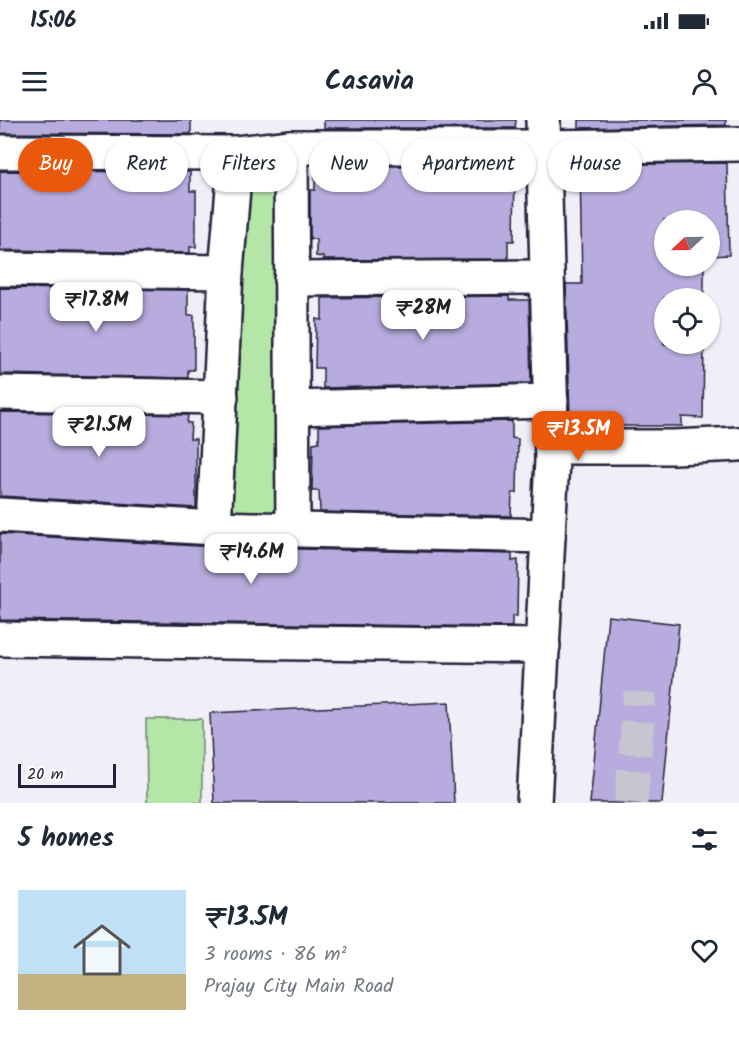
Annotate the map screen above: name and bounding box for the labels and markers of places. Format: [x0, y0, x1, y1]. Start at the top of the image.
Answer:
pin: ₹17.8M [47, 282, 145, 333]
pin: ₹28M [387, 290, 459, 341]
pin: ₹21.5M [50, 407, 148, 458]
pin: ₹13.5M [529, 411, 627, 462]
pin: ₹14.6M [202, 534, 300, 585]

